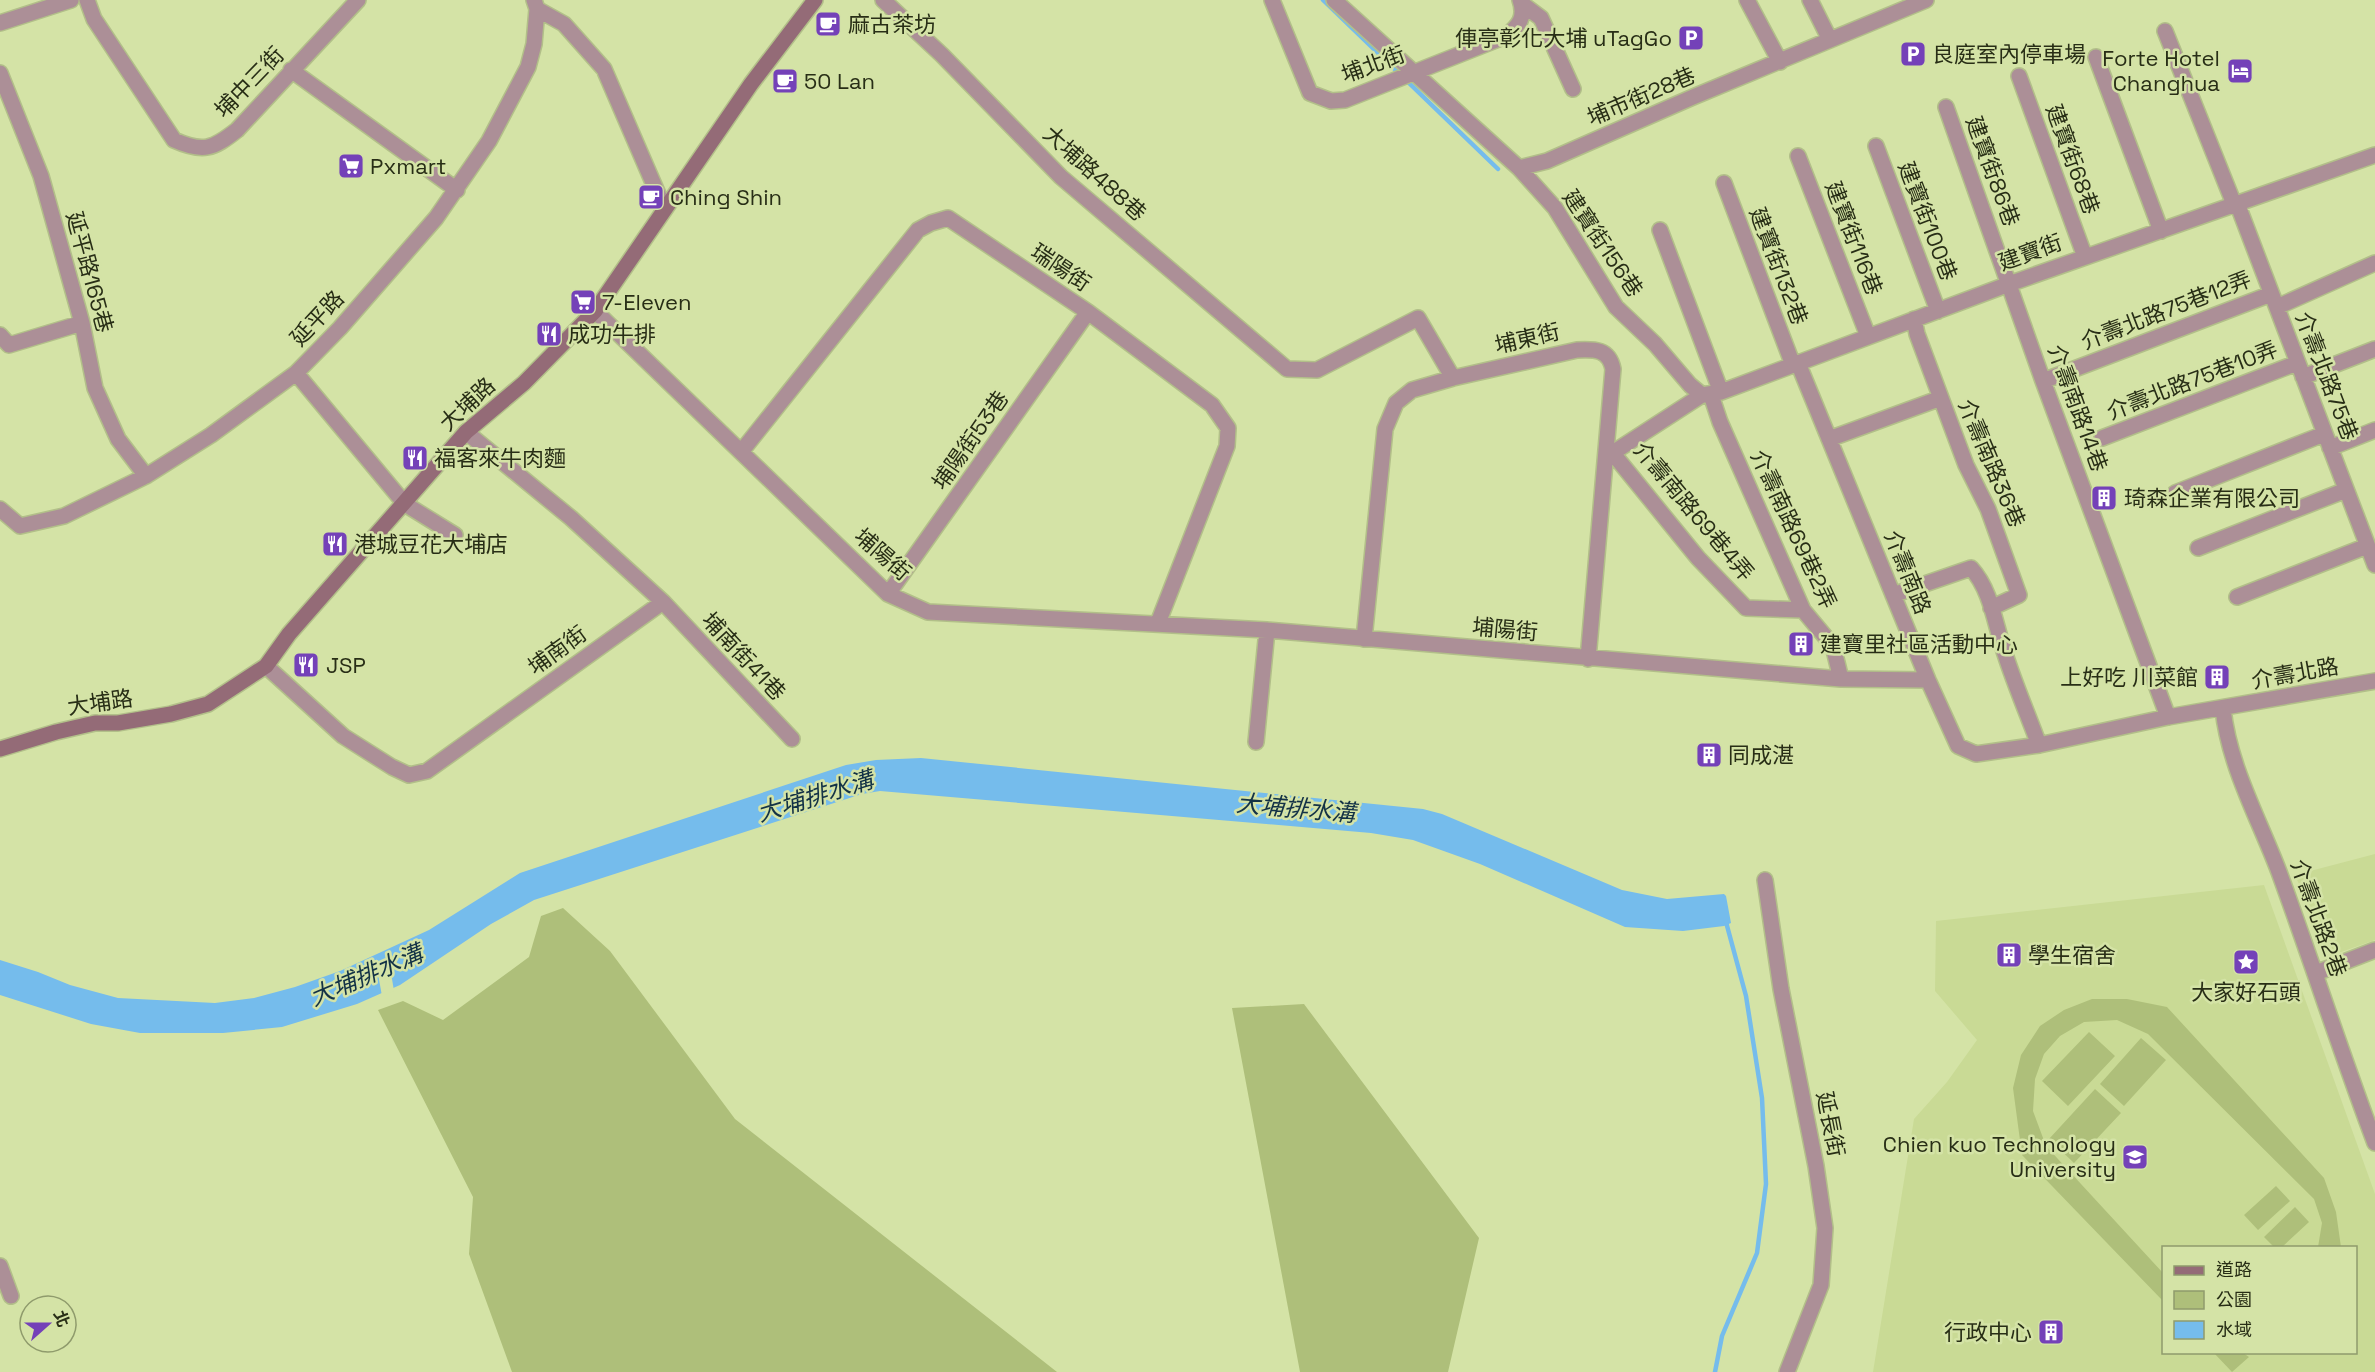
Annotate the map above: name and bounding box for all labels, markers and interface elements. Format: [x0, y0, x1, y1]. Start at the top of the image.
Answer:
cafe icon: 麻古茶坊 [813, 9, 843, 39]
place label: 麻古茶坊 [848, 10, 936, 38]
parking icon: 俥亭彰化大埔 uTagGo [1676, 23, 1706, 53]
place label: 俥亭彰化大埔 uTagGo [1455, 24, 1672, 52]
parking icon: 良庭室內停車場 [1898, 39, 1928, 69]
street label: 埔北街 [1337, 40, 1409, 88]
place label: 良庭室內停車場 [1932, 40, 2086, 68]
street label: 埔中三街 [208, 41, 290, 123]
place label: Forte Hotel Changhua [2102, 44, 2220, 97]
hotel icon: Forte Hotel Changhua [2225, 56, 2255, 86]
street label: 埔市街28巷 [1583, 61, 1699, 131]
cafe icon: 50 Lan [770, 66, 800, 96]
place label: 50 Lan [804, 67, 875, 95]
street label: 建寶街68巷 [2040, 100, 2106, 218]
street label: 建寶街86巷 [1960, 112, 2026, 230]
street label: 大埔路488巷 [1038, 119, 1152, 227]
supermarket icon: Pxmart [336, 151, 366, 181]
place label: Pxmart [370, 152, 446, 180]
street label: 建寶街100巷 [1892, 157, 1964, 285]
street label: 建寶街116巷 [1819, 177, 1889, 299]
cafe icon: Ching Shin [636, 182, 666, 212]
place label: Ching Shin [670, 183, 782, 211]
street label: 建寶街156巷 [1557, 184, 1649, 302]
street label: 建寶街132巷 [1744, 203, 1814, 329]
street label: 延平路165巷 [60, 209, 120, 335]
street label: 建寶街 [1994, 228, 2066, 276]
street label: 瑞陽街 [1026, 237, 1096, 297]
street label: 介壽北路75巷12弄 [2077, 265, 2255, 355]
street label: 延平路 [284, 284, 350, 352]
supermarket icon: 7-Eleven [568, 287, 598, 317]
place label: 7-Eleven [602, 288, 691, 316]
street label: 介壽北路75巷 [2290, 308, 2364, 444]
street label: 埔東街 [1492, 317, 1562, 359]
restaurant icon: 成功牛排 [534, 319, 564, 349]
place label: 成功牛排 [568, 320, 656, 348]
street label: 介壽北路75巷10弄 [2103, 335, 2281, 425]
street label: 介壽南路14巷 [2042, 341, 2114, 475]
street label: 大埔路 [433, 371, 501, 437]
street label: 埔陽街53巷 [926, 385, 1014, 495]
street label: 介壽南路36巷 [1952, 395, 2032, 531]
street label: 介壽南路69巷4弄 [1628, 436, 1760, 586]
restaurant icon: 福客來牛肉麵 [400, 443, 430, 473]
place label: 福客來牛肉麵 [434, 444, 566, 472]
street label: 介壽南路69巷2弄 [1745, 445, 1843, 613]
building icon: 琦森企業有限公司 [2089, 483, 2119, 513]
place label: 琦森企業有限公司 [2124, 484, 2300, 512]
street label: 埔陽街 [849, 522, 917, 586]
street label: 介壽南路 [1879, 526, 1937, 618]
restaurant icon: 港城豆花大埔店 [320, 529, 350, 559]
place label: 港城豆花大埔店 [354, 530, 508, 558]
street label: 埔南街41巷 [696, 606, 792, 706]
street label: 埔陽街 [1471, 612, 1539, 646]
street label: 埔南街 [522, 619, 592, 681]
building icon: 建寶里社區活動中心 [1786, 629, 1816, 659]
place label: 建寶里社區活動中心 [1820, 630, 2018, 658]
restaurant icon: JSP [291, 650, 321, 680]
place label: JSP [326, 651, 366, 679]
street label: 介壽北路 [2249, 652, 2341, 694]
building icon: 上好吃 川菜館 [2202, 662, 2232, 692]
place label: 上好吃 川菜館 [2060, 663, 2198, 691]
street label: 大埔路 [65, 684, 135, 720]
building icon: 同成湛 [1694, 740, 1724, 770]
place label: 同成湛 [1728, 741, 1794, 769]
water label: 大埔排水溝 [753, 763, 880, 828]
water label: 大埔排水溝 [1235, 787, 1360, 829]
street label: 介壽北路2巷 [2285, 855, 2353, 981]
water label: 大埔排水溝 [305, 936, 430, 1013]
building icon: 學生宿舍 [1994, 940, 2024, 970]
place label: 學生宿舍 [2028, 941, 2116, 969]
place icon: 大家好石頭 [2231, 947, 2261, 977]
place label: 大家好石頭 [2191, 978, 2301, 1006]
street label: 延長街 [1811, 1089, 1851, 1159]
place label: Chien kuo Technology University [1883, 1130, 2116, 1183]
school or university icon: Chien kuo Technology University [2120, 1142, 2150, 1172]
legend [2162, 1246, 2357, 1354]
text: 道路 [2216, 1258, 2252, 1281]
text: 公園 [2216, 1288, 2252, 1311]
north arrow [18, 1294, 78, 1354]
text: 北 [49, 1308, 74, 1330]
building icon: 行政中心 [2036, 1317, 2066, 1347]
place label: 行政中心 [1944, 1318, 2032, 1346]
text: 水域 [2216, 1318, 2252, 1341]

